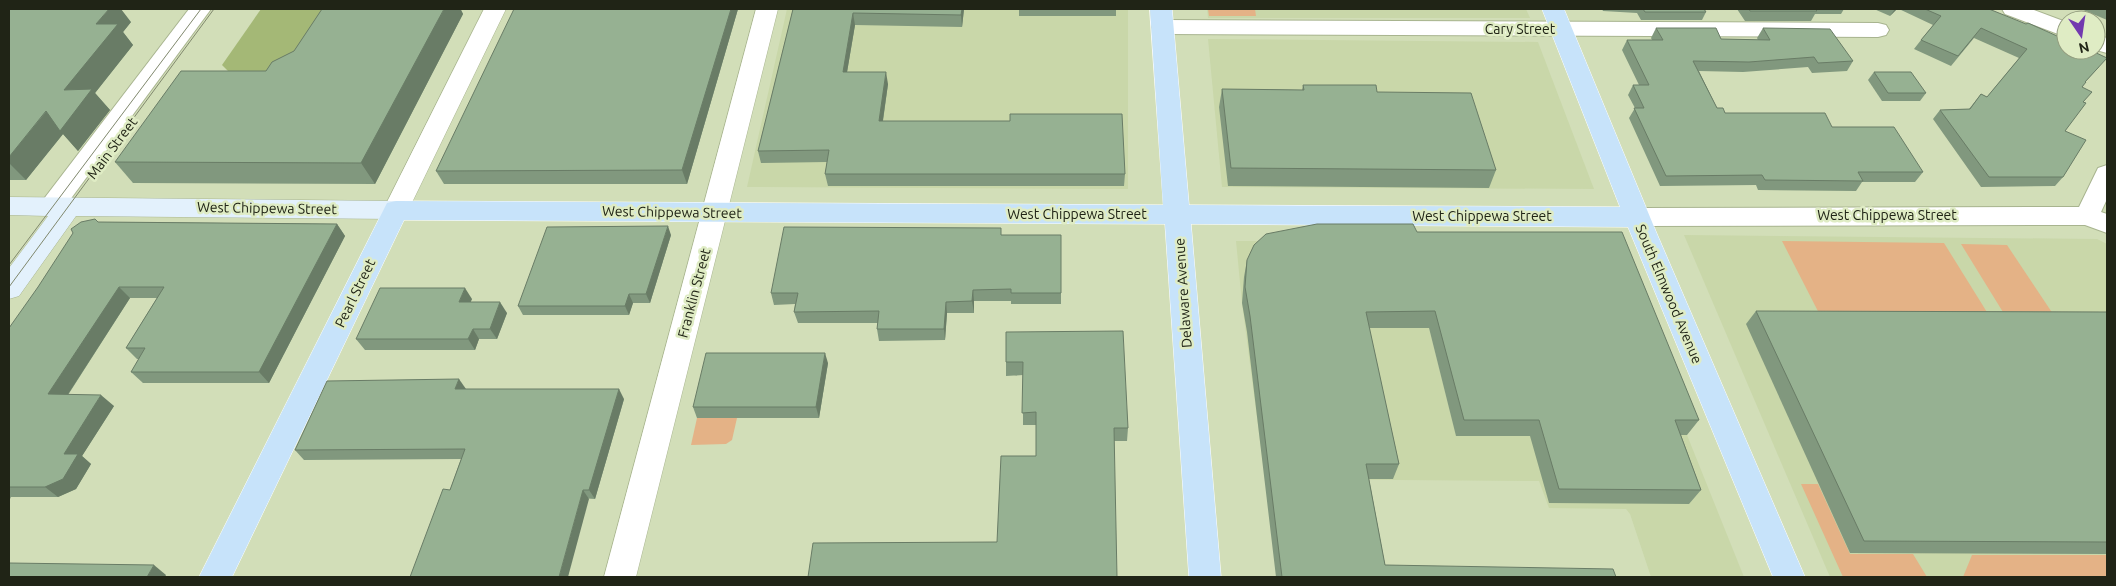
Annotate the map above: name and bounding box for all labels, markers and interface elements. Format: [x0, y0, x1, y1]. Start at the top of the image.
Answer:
north arrow [2056, 10, 2106, 60]
street label: Cary Street [1485, 21, 1556, 37]
text: N [2077, 39, 2091, 57]
street label: Main Street [84, 114, 141, 182]
street label: West Chippewa Street [197, 199, 337, 217]
street label: West Chippewa Street [602, 203, 742, 221]
street label: West Chippewa Street [1007, 206, 1147, 222]
street label: West Chippewa Street [1817, 207, 1957, 223]
street label: West Chippewa Street [1412, 208, 1552, 224]
street label: South Elmwood Avenue [1632, 222, 1706, 366]
street label: Delaware Avenue [1171, 238, 1195, 348]
street label: Franklin Street [674, 246, 714, 340]
street label: Pearl Street [332, 256, 379, 330]

